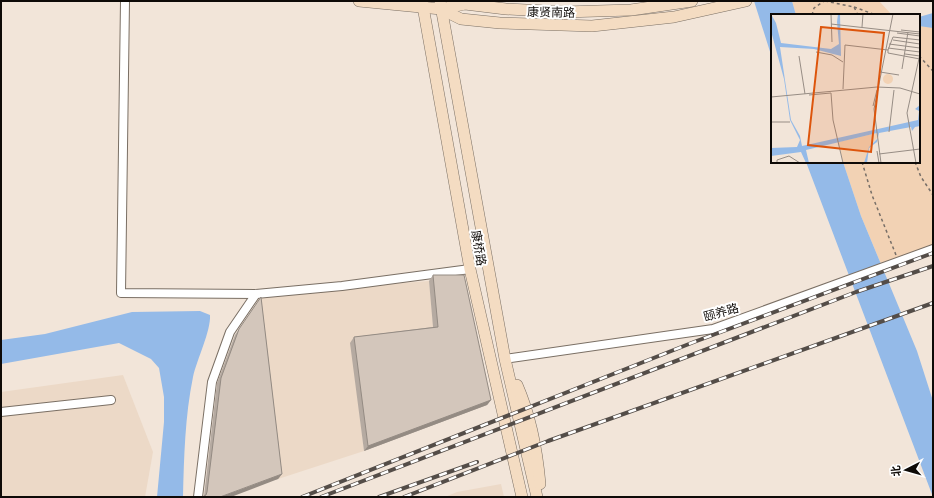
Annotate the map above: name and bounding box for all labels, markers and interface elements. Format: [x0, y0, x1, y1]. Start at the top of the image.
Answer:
street label: 康贤南路 [527, 3, 575, 21]
inset map [771, 14, 920, 163]
street label: 康桥路 [468, 229, 490, 267]
street label: 颐养路 [701, 299, 741, 325]
north arrow [886, 450, 926, 490]
text: 北 [888, 465, 904, 477]

